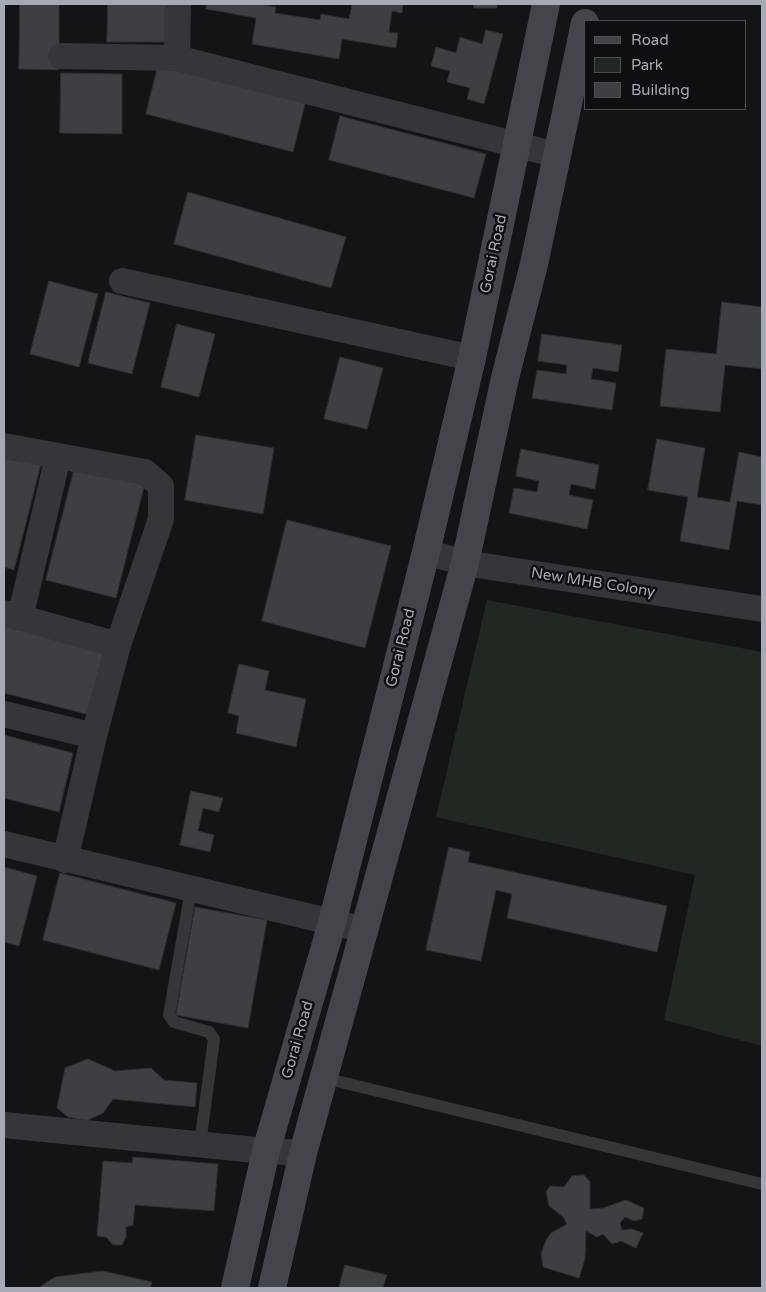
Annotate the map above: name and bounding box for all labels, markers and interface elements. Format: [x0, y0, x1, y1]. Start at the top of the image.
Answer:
legend [584, 20, 746, 110]
text: Road [631, 31, 669, 49]
text: Park [631, 56, 663, 74]
text: Building [631, 81, 690, 99]
street label: Gorai Road [477, 213, 511, 295]
street label: New MHB Colony [530, 564, 656, 602]
street label: Gorai Road [383, 607, 419, 689]
street label: Gorai Road [278, 999, 318, 1081]

